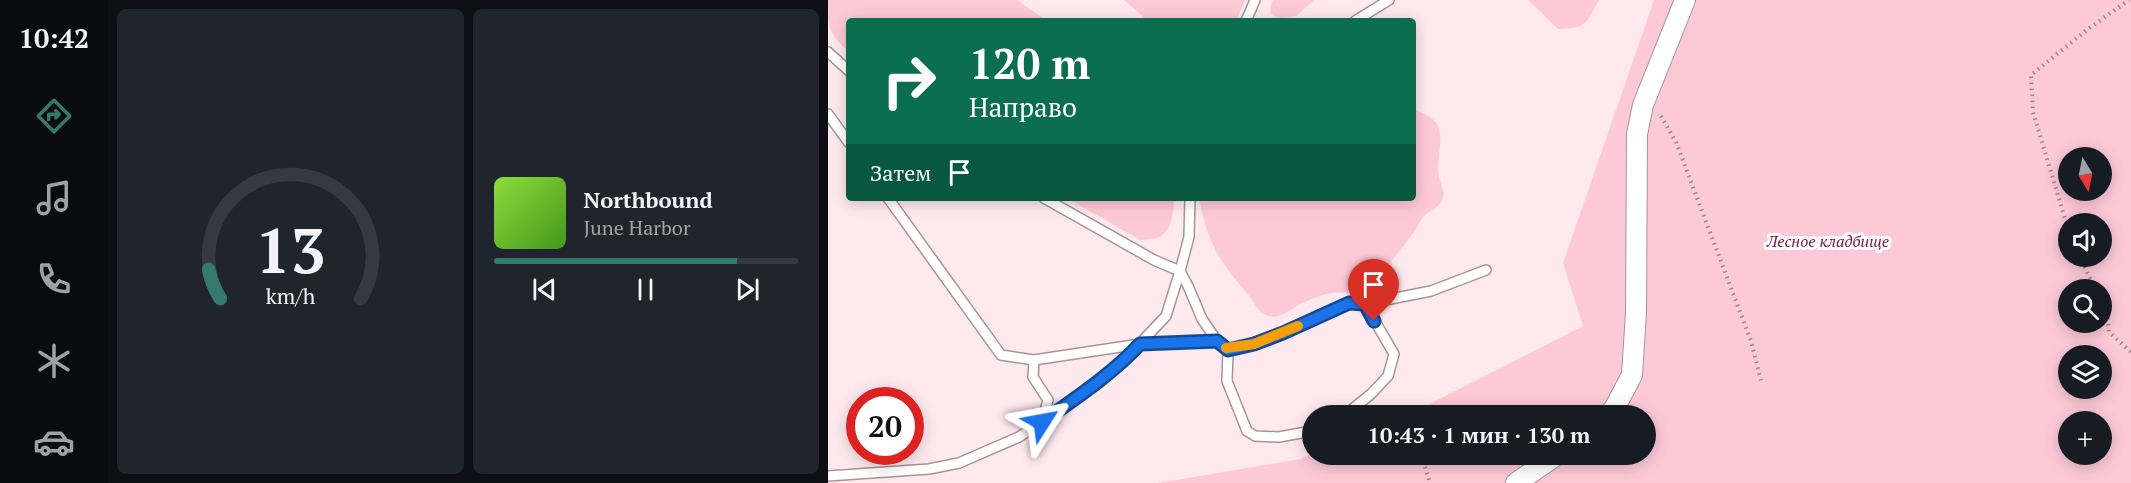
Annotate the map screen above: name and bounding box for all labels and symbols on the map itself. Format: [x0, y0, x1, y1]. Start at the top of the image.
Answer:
north arrow [2058, 147, 2112, 201]
park label: Лесное кладбище [1766, 230, 1889, 252]
pin [1348, 259, 1399, 321]
speed limit sign: 20 [846, 387, 924, 465]
position arrow [1010, 390, 1074, 454]

